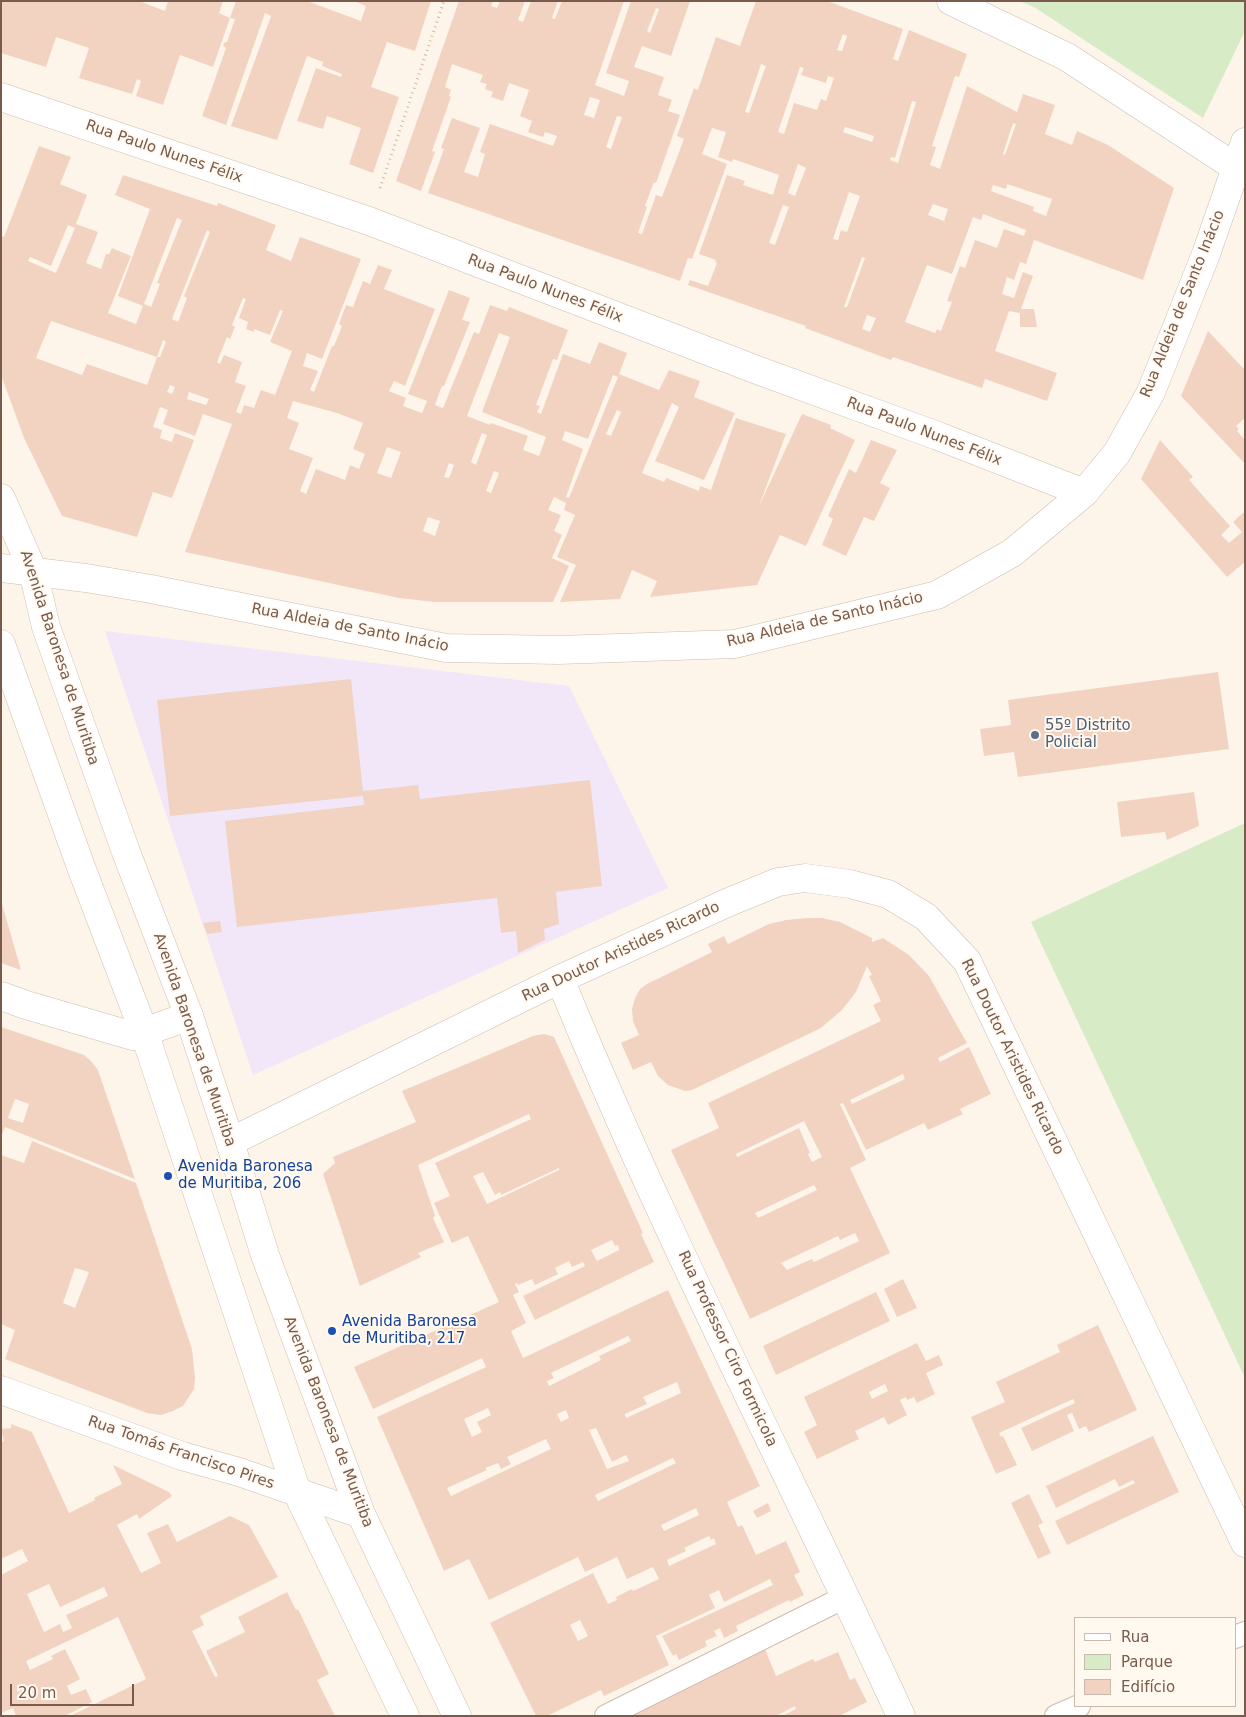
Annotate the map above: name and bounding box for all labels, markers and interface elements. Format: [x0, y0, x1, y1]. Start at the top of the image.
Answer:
street label: Rua Paulo Nunes Félix [83, 117, 245, 187]
street label: Rua Aldeia de Santo Inácio [1137, 208, 1229, 400]
street label: Rua Paulo Nunes Félix [465, 251, 625, 327]
street label: Rua Paulo Nunes Félix [844, 394, 1004, 470]
street label: Avenida Baronesa de Muritiba [16, 548, 102, 768]
street label: Rua Aldeia de Santo Inácio [725, 589, 925, 651]
street label: Rua Aldeia de Santo Inácio [250, 600, 450, 656]
place label: 55º Distrito Policial [1045, 717, 1131, 752]
marker: 55º Distrito Policial [1029, 729, 1041, 741]
street label: Rua Doutor Aristides Ricardo [519, 898, 723, 1006]
street label: Avenida Baronesa de Muritiba [149, 931, 239, 1149]
street label: Rua Doutor Aristides Ricardo [957, 956, 1067, 1158]
place label: Avenida Baronesa de Muritiba, 206 [178, 1158, 313, 1193]
marker: Avenida Baronesa de Muritiba, 206 [162, 1170, 174, 1182]
street label: Rua Professor Ciro Formicola [674, 1248, 780, 1450]
place label: Avenida Baronesa de Muritiba, 217 [342, 1313, 477, 1348]
street label: Avenida Baronesa de Muritiba [279, 1314, 377, 1530]
marker: Avenida Baronesa de Muritiba, 217 [326, 1325, 338, 1337]
street label: Rua Tomás Francisco Pires [85, 1413, 277, 1493]
legend [1074, 1617, 1236, 1707]
text: Rua [1121, 1628, 1149, 1646]
text: Parque [1121, 1653, 1173, 1671]
scale bar [12, 1674, 136, 1706]
text: Edifício [1121, 1678, 1175, 1696]
text: 20 m [18, 1684, 56, 1702]

